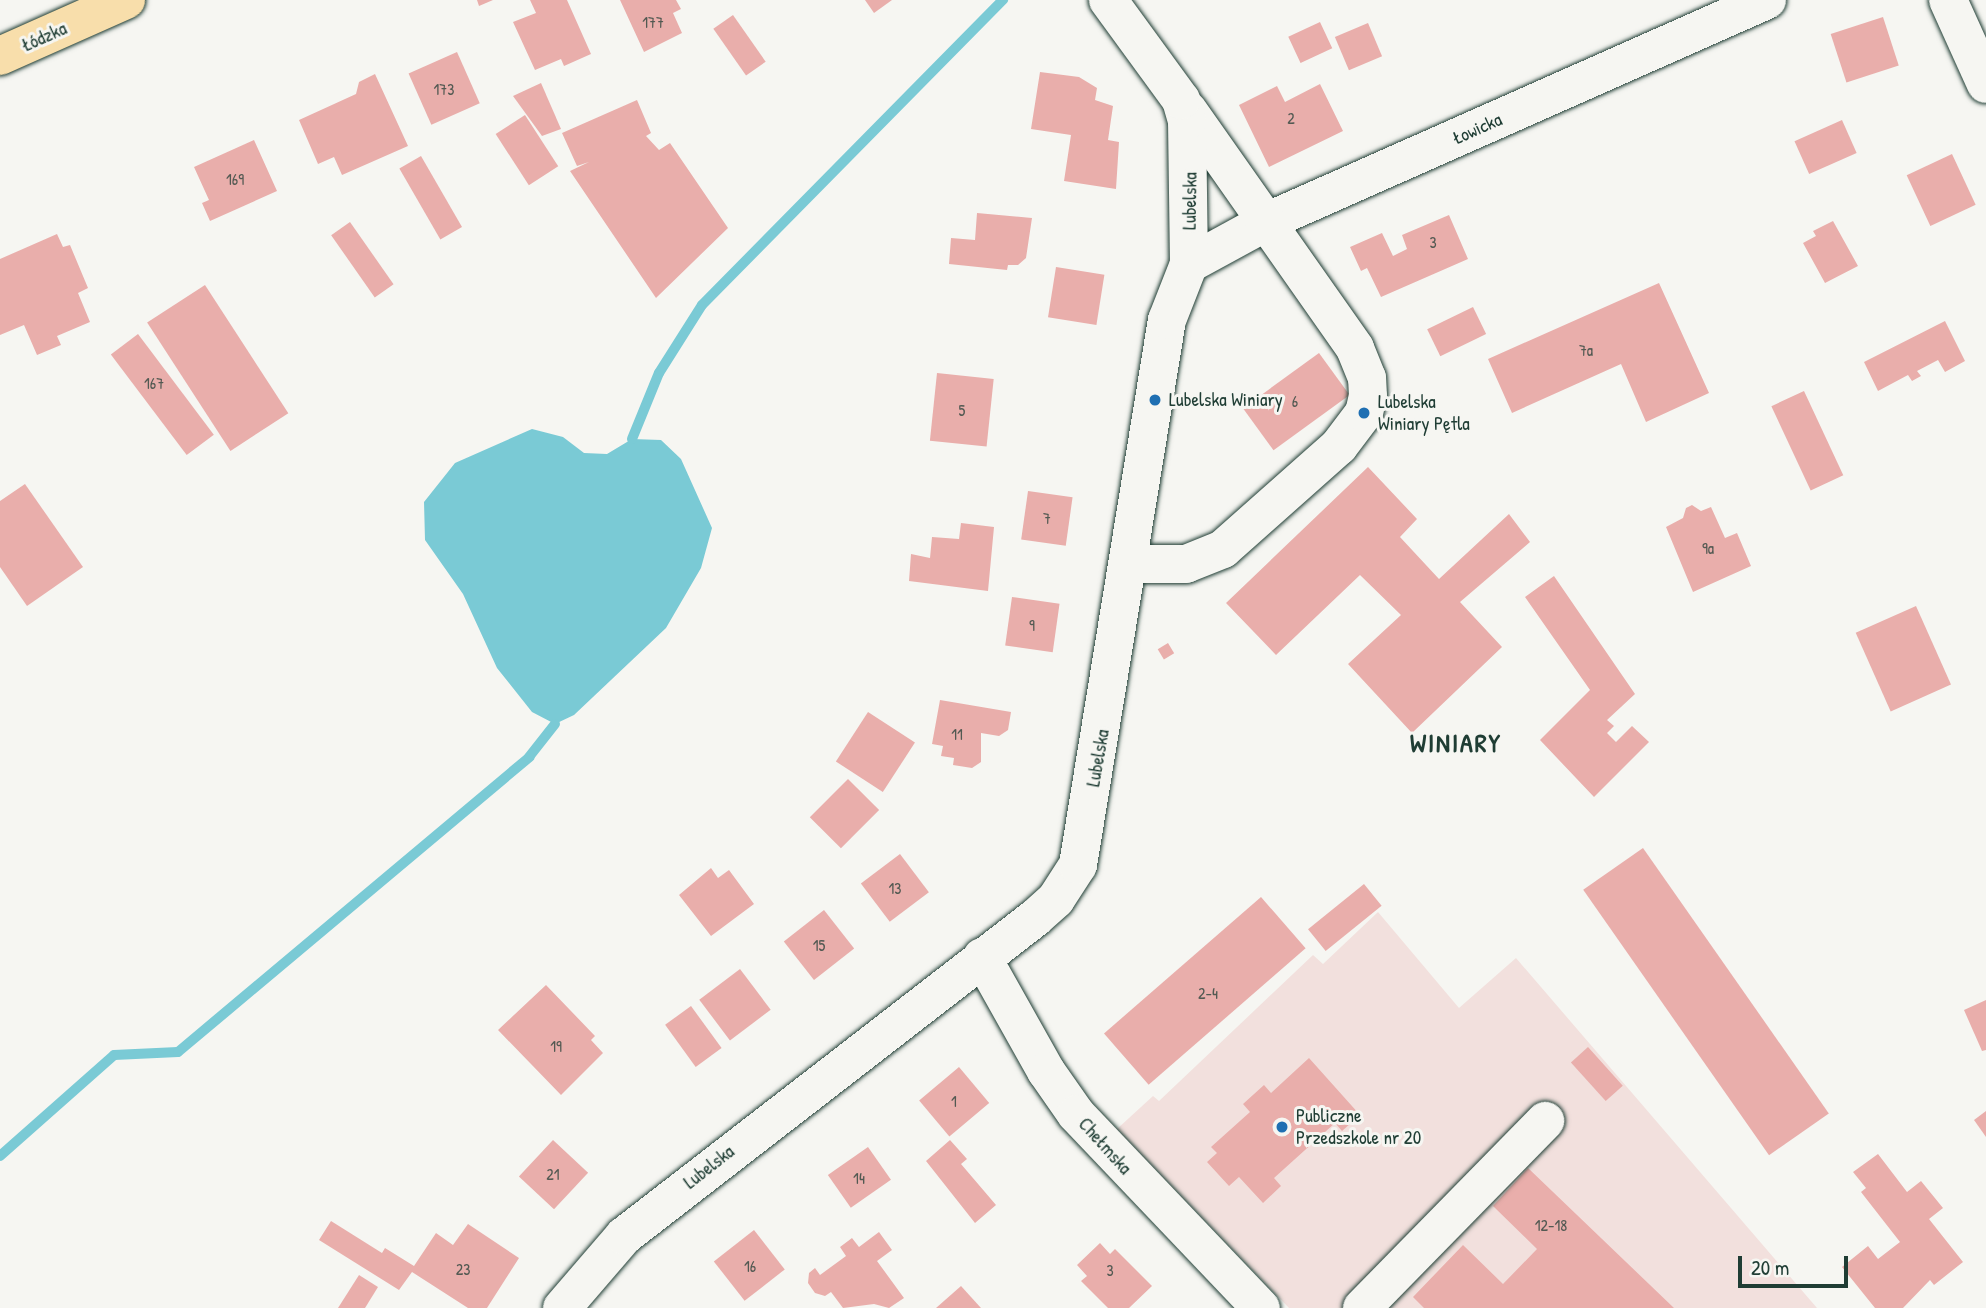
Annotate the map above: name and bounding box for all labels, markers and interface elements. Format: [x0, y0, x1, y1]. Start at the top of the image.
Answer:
house number: 177 [642, 12, 664, 32]
street label: Łódzka [18, 17, 70, 57]
house number: 173 [434, 79, 454, 99]
house number: 2 [1287, 108, 1295, 128]
street label: Łowicka [1449, 108, 1505, 150]
house number: 169 [226, 169, 244, 189]
street label: Lubelska [1178, 172, 1202, 230]
house number: 3 [1429, 232, 1437, 252]
house number: 7a [1579, 340, 1593, 360]
house number: 167 [144, 373, 164, 393]
place label: Lubelska Winiary [1169, 389, 1283, 411]
house number: 6 [1292, 391, 1298, 411]
place label: Lubelska Winiary Pętla [1378, 391, 1470, 435]
marker: Lubelska Winiary [1147, 392, 1163, 408]
house number: 5 [959, 400, 965, 420]
marker: Lubelska Winiary Pętla [1356, 405, 1372, 421]
house number: 7 [1043, 508, 1051, 528]
house number: 9a [1702, 538, 1714, 558]
house number: 9 [1029, 615, 1035, 635]
house number: 11 [951, 724, 963, 744]
district label: WINIARY [1411, 727, 1501, 759]
street label: Lubelska [1082, 728, 1114, 788]
house number: 13 [889, 878, 901, 898]
house number: 15 [813, 935, 825, 955]
house number: 2-4 [1198, 983, 1218, 1003]
house number: 19 [550, 1036, 562, 1056]
house number: 1 [951, 1091, 957, 1111]
place label: Publiczne Przedszkole nr 20 [1296, 1105, 1421, 1149]
street label: Chełmska [1074, 1113, 1136, 1179]
marker: Publiczne Przedszkole nr 20 [1274, 1119, 1290, 1135]
street label: Lubelska [679, 1140, 739, 1194]
house number: 21 [546, 1164, 560, 1184]
house number: 14 [853, 1168, 865, 1188]
house number: 12-18 [1535, 1215, 1567, 1235]
scale bar [1741, 1242, 1851, 1286]
text: 20 m [1751, 1253, 1789, 1282]
house number: 16 [744, 1256, 756, 1276]
house number: 23 [456, 1259, 470, 1279]
house number: 3 [1106, 1260, 1114, 1280]

